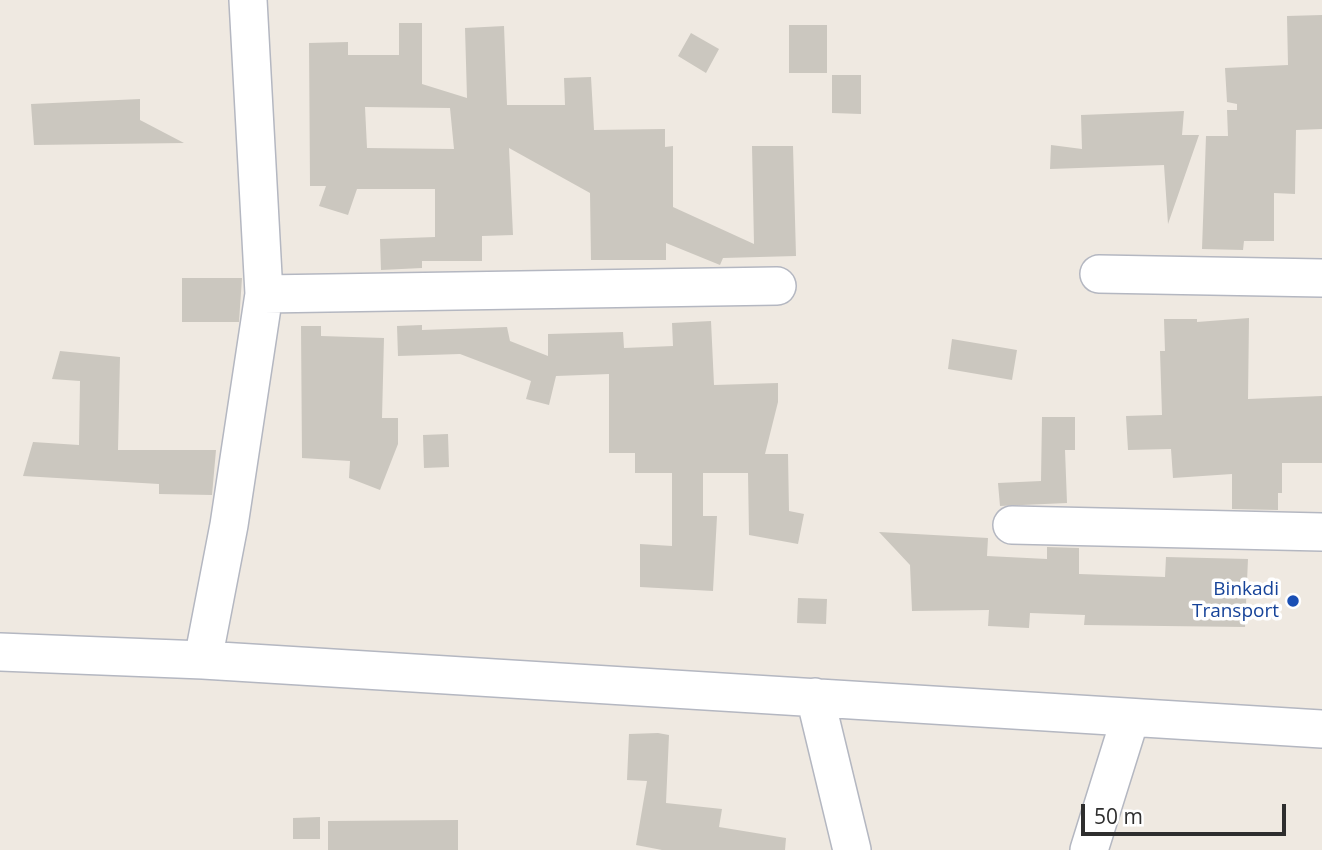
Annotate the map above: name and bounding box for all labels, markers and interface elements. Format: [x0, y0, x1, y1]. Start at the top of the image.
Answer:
place label: Binkadi Transport [1192, 579, 1279, 623]
marker: Binkadi Transport [1285, 593, 1301, 609]
scale bar [1084, 790, 1289, 834]
text: 50 m [1094, 802, 1143, 830]

